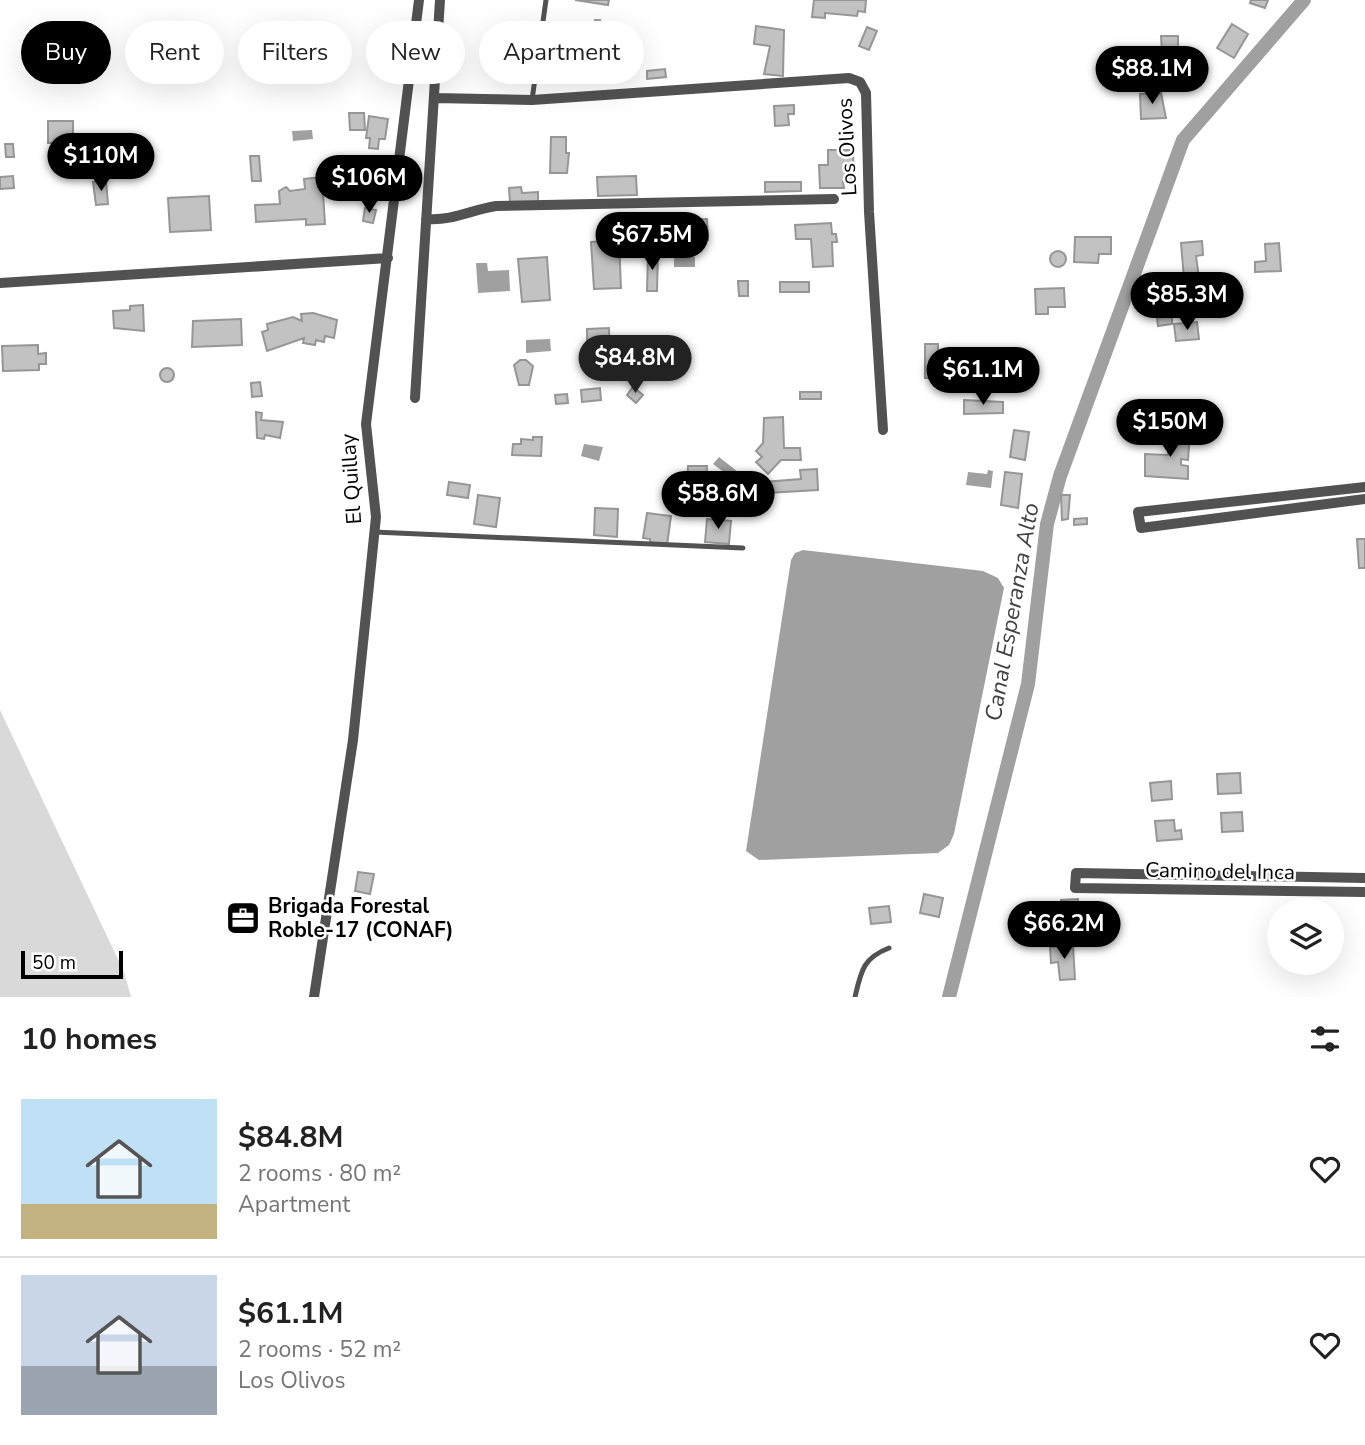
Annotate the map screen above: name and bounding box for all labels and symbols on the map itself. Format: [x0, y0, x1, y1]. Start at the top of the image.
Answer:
pin: $88.1M [1095, 46, 1209, 106]
street label: Los Olivos [830, 97, 864, 197]
pin: $110M [52, 134, 150, 193]
pin: $106M [320, 156, 418, 215]
pin: $67.5M [595, 212, 709, 272]
pin: $85.3M [1130, 272, 1244, 332]
pin: $84.8M [578, 336, 692, 395]
pin: $61.1M [926, 348, 1040, 407]
pin: $150M [1121, 400, 1219, 459]
street label: El Quillay [334, 432, 368, 525]
pin: $58.6M [661, 472, 775, 531]
water label: Canal Esperanza Alto [978, 500, 1046, 724]
street label: Camino del Inca [1145, 856, 1295, 886]
place label: Brigada Forestal Roble-17 (CONAF) [268, 892, 454, 944]
office icon: Brigada Forestal Roble-17 (CONAF) [224, 899, 262, 937]
pin: $66.2M [1007, 902, 1121, 961]
scale bar [21, 948, 122, 980]

